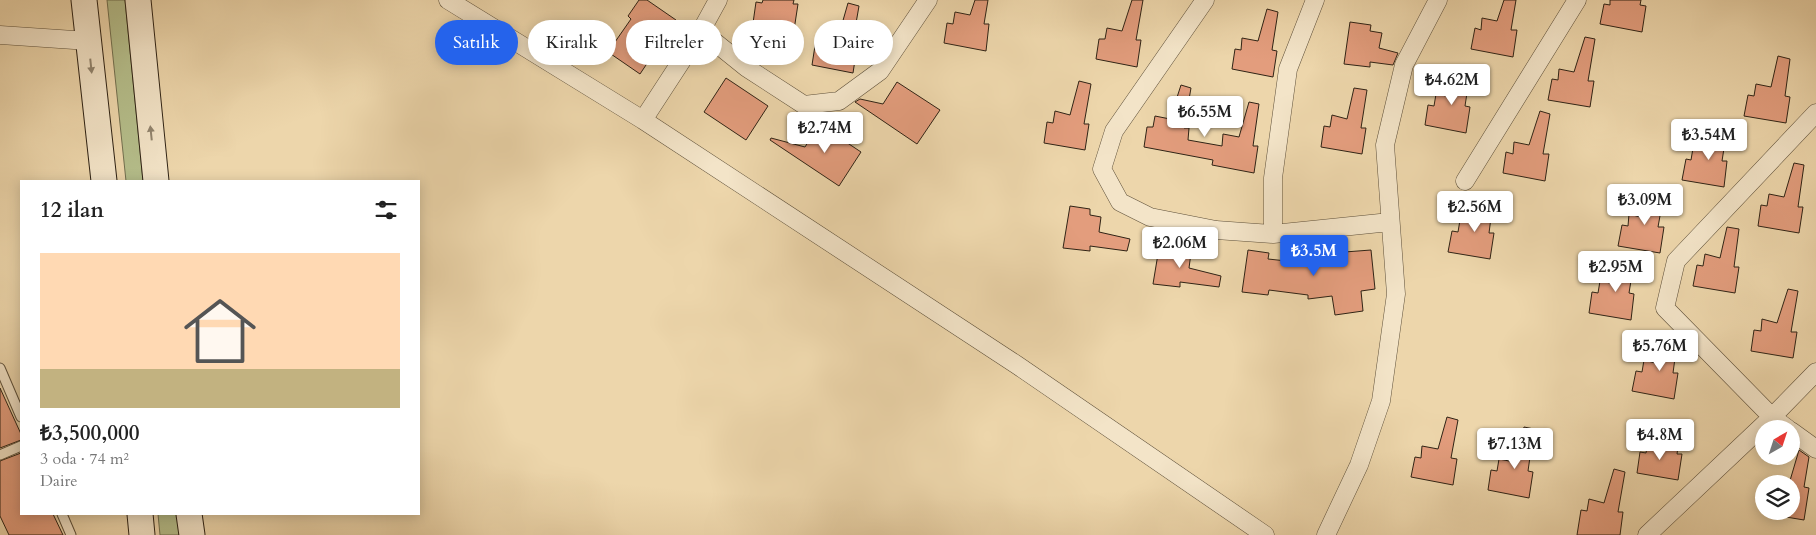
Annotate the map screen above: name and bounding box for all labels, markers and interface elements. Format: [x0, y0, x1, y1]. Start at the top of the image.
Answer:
chip: Satılık [435, 20, 518, 65]
chip: Kiralık [528, 20, 616, 65]
chip: Filtreler [626, 20, 722, 65]
chip: Yeni [732, 20, 804, 65]
chip: Daire [814, 20, 893, 65]
one-way arrow [87, 58, 95, 74]
pin: ₺4.62M [1411, 64, 1493, 106]
text: ₺4.62M [1425, 69, 1479, 91]
pin: ₺6.55M [1164, 96, 1246, 138]
text: ₺6.55M [1178, 101, 1232, 123]
pin: ₺2.74M [784, 112, 866, 154]
text: ₺2.74M [798, 117, 852, 139]
pin: ₺3.54M [1668, 119, 1750, 161]
one-way arrow [147, 124, 155, 140]
text: ₺3.54M [1682, 124, 1736, 146]
pin: ₺3.09M [1604, 184, 1686, 226]
text: ₺3.09M [1618, 189, 1672, 211]
pin: ₺2.56M [1434, 190, 1516, 233]
text: 12 ilan [40, 196, 104, 225]
icon: filters [372, 196, 400, 224]
text: ₺2.56M [1448, 196, 1502, 218]
pin: ₺2.06M [1139, 226, 1221, 269]
text: ₺2.06M [1153, 232, 1207, 254]
pin: ₺3.5M [1279, 234, 1349, 277]
text: ₺3.5M [1291, 240, 1337, 262]
pin: ₺2.95M [1575, 250, 1657, 293]
text: ₺2.95M [1589, 256, 1643, 278]
icon: home [175, 286, 265, 376]
pin: ₺5.76M [1619, 330, 1701, 372]
text: ₺5.76M [1633, 335, 1687, 357]
pin: ₺4.8M [1625, 418, 1695, 461]
text: ₺3,500,000 [40, 419, 140, 448]
north arrow [1755, 420, 1800, 465]
map controls [1755, 420, 1800, 520]
text: ₺4.8M [1637, 424, 1683, 446]
pin: ₺7.13M [1474, 428, 1556, 470]
text: ₺7.13M [1488, 433, 1542, 455]
text: 3 oda · 74 m² [40, 448, 129, 470]
text: Daire [40, 470, 78, 492]
button: layers [1755, 475, 1800, 520]

